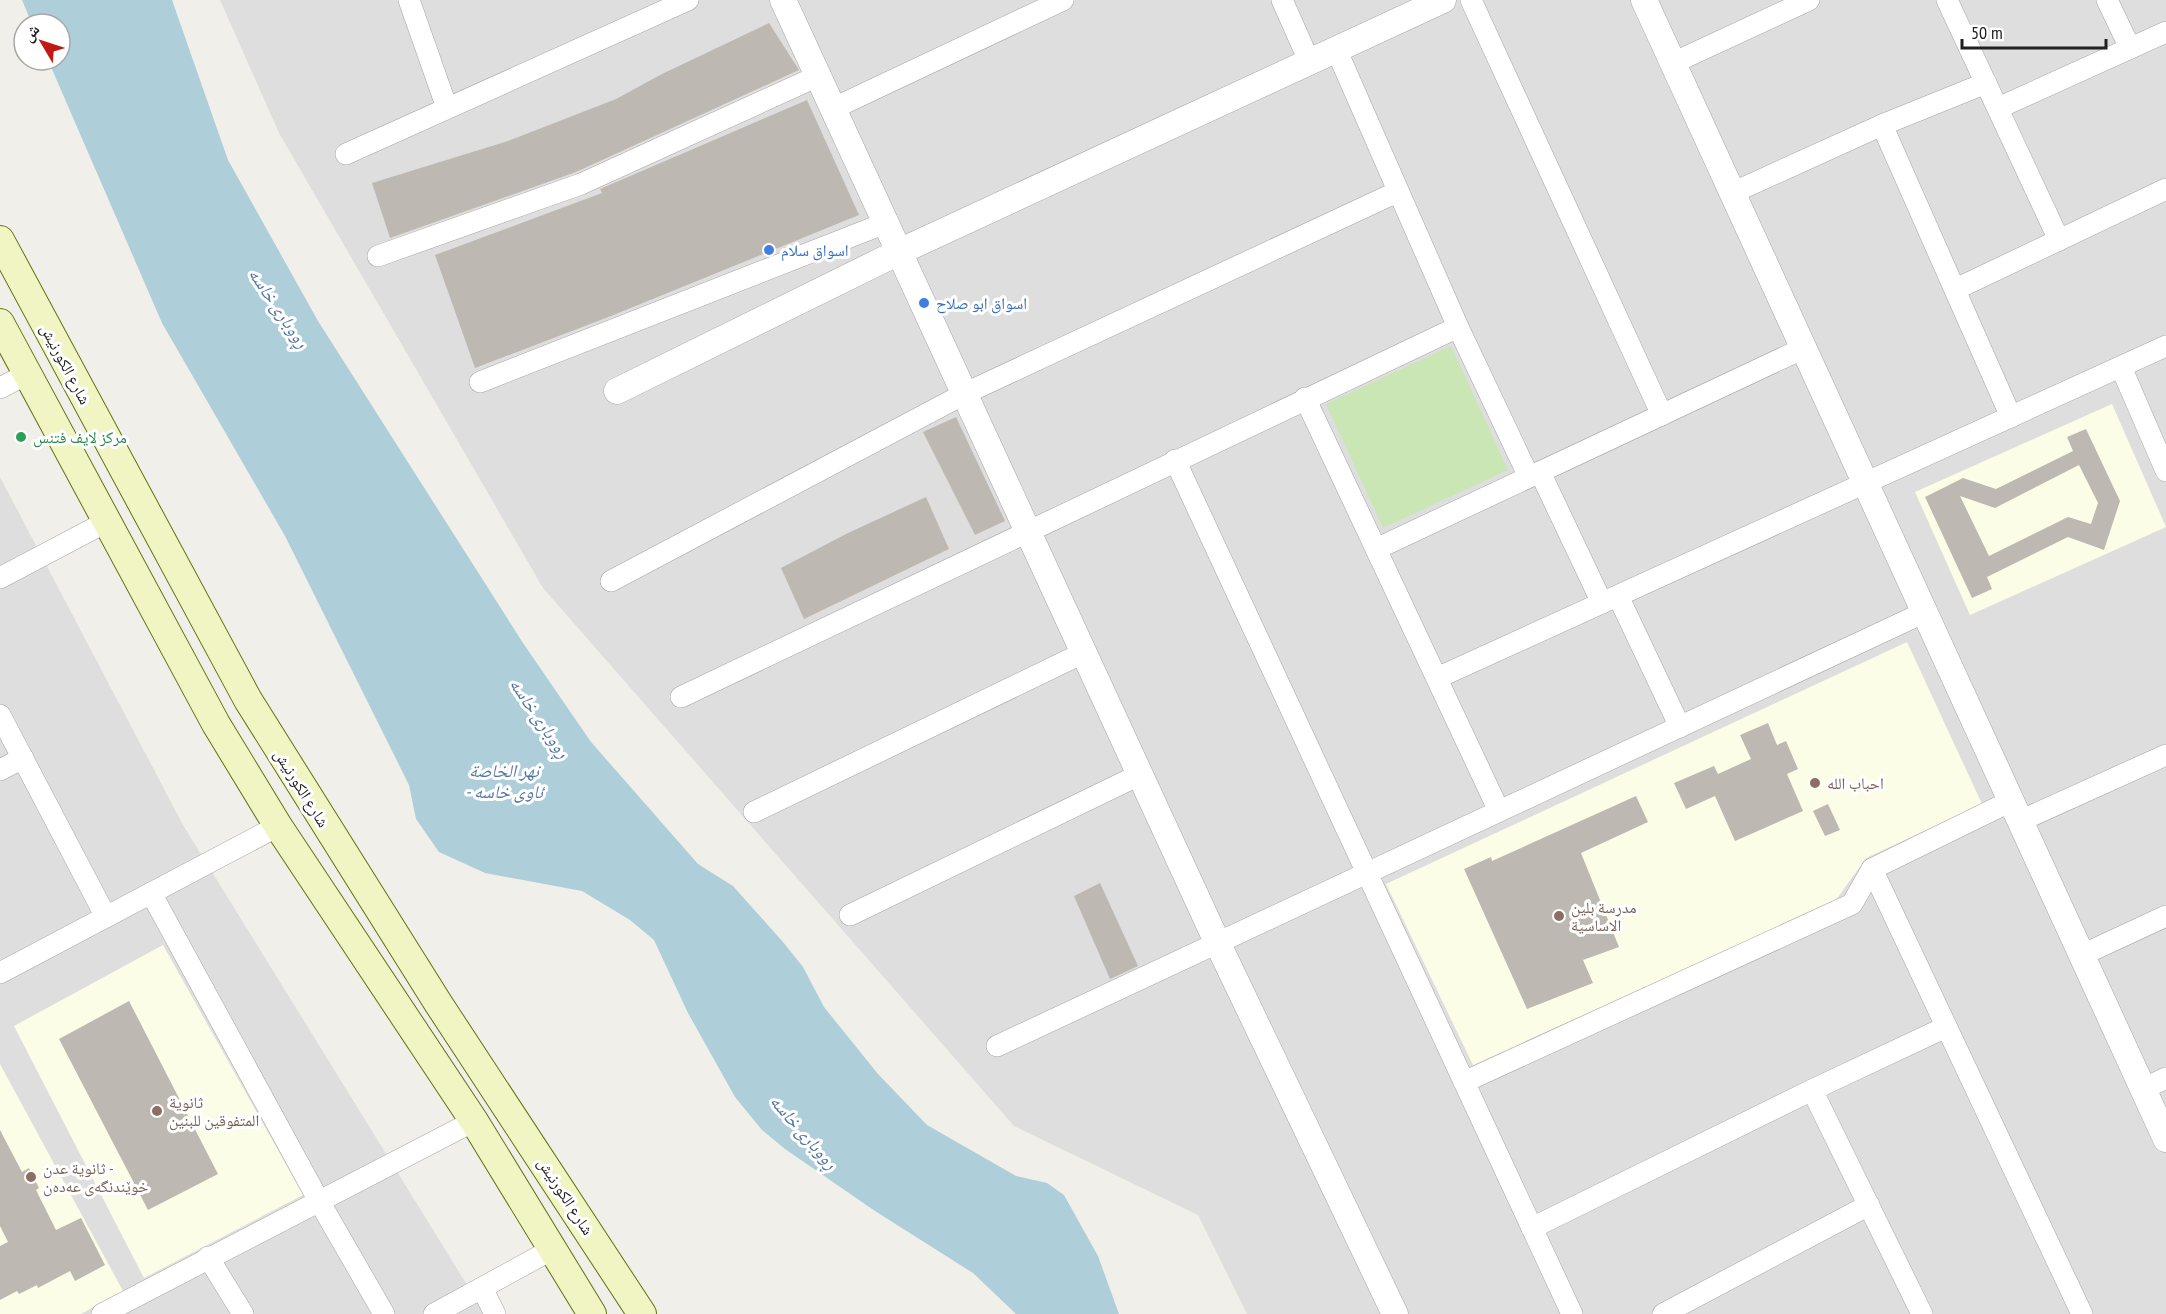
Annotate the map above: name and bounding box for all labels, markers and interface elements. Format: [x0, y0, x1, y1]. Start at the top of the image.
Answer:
north arrow [12, 12, 72, 72]
scale bar [1962, 12, 2106, 50]
text: ش [17, 20, 43, 45]
text: 50 m [1971, 21, 2003, 44]
place label: اسواق سلام [781, 240, 849, 261]
marker: اسواق سلام [762, 243, 776, 257]
water label: ڕووباری خاسە [242, 264, 314, 354]
place label: اسواق ابو صلاح [936, 293, 1027, 314]
marker: اسواق ابو صلاح [917, 296, 931, 310]
street label: شارع الكورنيش [36, 320, 96, 408]
place label: مركز لايف فتنس [33, 427, 127, 448]
marker: مركز لايف فتنس [14, 430, 28, 444]
water label: ڕووباری خاسە [503, 674, 575, 764]
street label: شارع الكورنيش [269, 745, 334, 831]
water label: نهر الخاصة - ئاوی خاسە [465, 759, 546, 803]
place label: احباب الله [1827, 773, 1884, 793]
marker: احباب الله [1808, 776, 1822, 790]
place label: مدرسة بلين الاساسية [1571, 897, 1637, 935]
marker: مدرسة بلين الاساسية [1552, 909, 1566, 923]
water label: ڕووباری خاسە [763, 1090, 843, 1176]
place label: ثانوية المتفوقين للبنين [169, 1092, 259, 1131]
marker: ثانوية المتفوقين للبنين [150, 1104, 164, 1118]
street label: شارع الكورنيش [533, 1153, 598, 1239]
place label: ثانوية عدن - خوێندنگەی عەدەن [43, 1158, 149, 1197]
marker: ثانوية عدن - خوێندنگەی عەدەن [24, 1170, 38, 1184]

